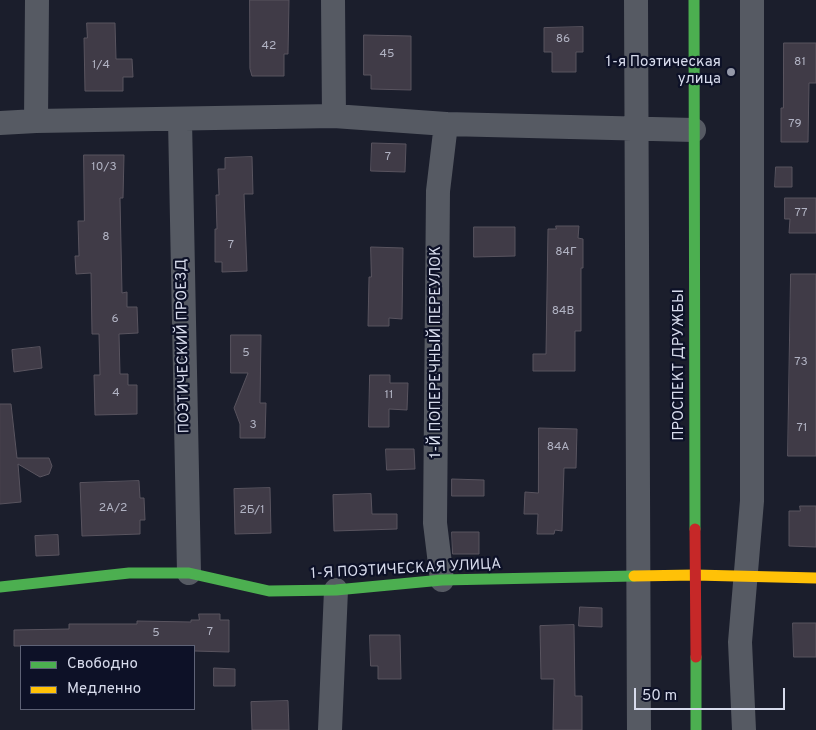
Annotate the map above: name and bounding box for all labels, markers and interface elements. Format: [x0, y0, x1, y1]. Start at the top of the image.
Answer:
house number: 86 [556, 33, 570, 47]
house number: 42 [262, 40, 276, 54]
house number: 45 [380, 48, 394, 62]
place label: 1-я Поэтическая улица [606, 54, 721, 89]
house number: 81 [794, 56, 806, 70]
house number: 1/4 [92, 59, 110, 73]
marker: 1-я Поэтическая улица [725, 66, 737, 78]
house number: 79 [788, 118, 802, 132]
house number: 7 [385, 151, 391, 165]
house number: 10/3 [91, 161, 117, 175]
house number: 77 [795, 207, 807, 221]
house number: 8 [102, 231, 110, 245]
house number: 7 [228, 239, 234, 253]
street label: 1-Й ПОПЕРЕЧНЫЙ ПЕРЕУЛОК [428, 246, 446, 458]
house number: 84Г [555, 246, 577, 260]
street label: ПОЭТИЧЕСКИЙ ПРОЕЗД [173, 259, 195, 433]
street label: ПРОСПЕКТ ДРУЖБЫ [671, 289, 689, 441]
house number: 84В [552, 305, 574, 319]
house number: 6 [111, 313, 119, 327]
house number: 5 [242, 347, 250, 361]
house number: 73 [794, 356, 808, 370]
house number: 4 [112, 387, 120, 401]
house number: 11 [385, 389, 393, 403]
house number: 3 [249, 419, 257, 433]
house number: 71 [797, 422, 807, 436]
house number: 84А [547, 441, 569, 455]
house number: 2А/2 [99, 502, 127, 516]
house number: 2Б/1 [239, 504, 265, 518]
street label: 1-Я ПОЭТИЧЕСКАЯ УЛИЦА [310, 556, 502, 584]
house number: 7 [207, 626, 213, 640]
house number: 5 [152, 627, 160, 641]
legend [20, 645, 195, 710]
text: Свободно [67, 655, 138, 674]
scale bar [636, 678, 787, 710]
text: Медленно [67, 680, 141, 699]
text: 50 m [642, 687, 677, 706]

